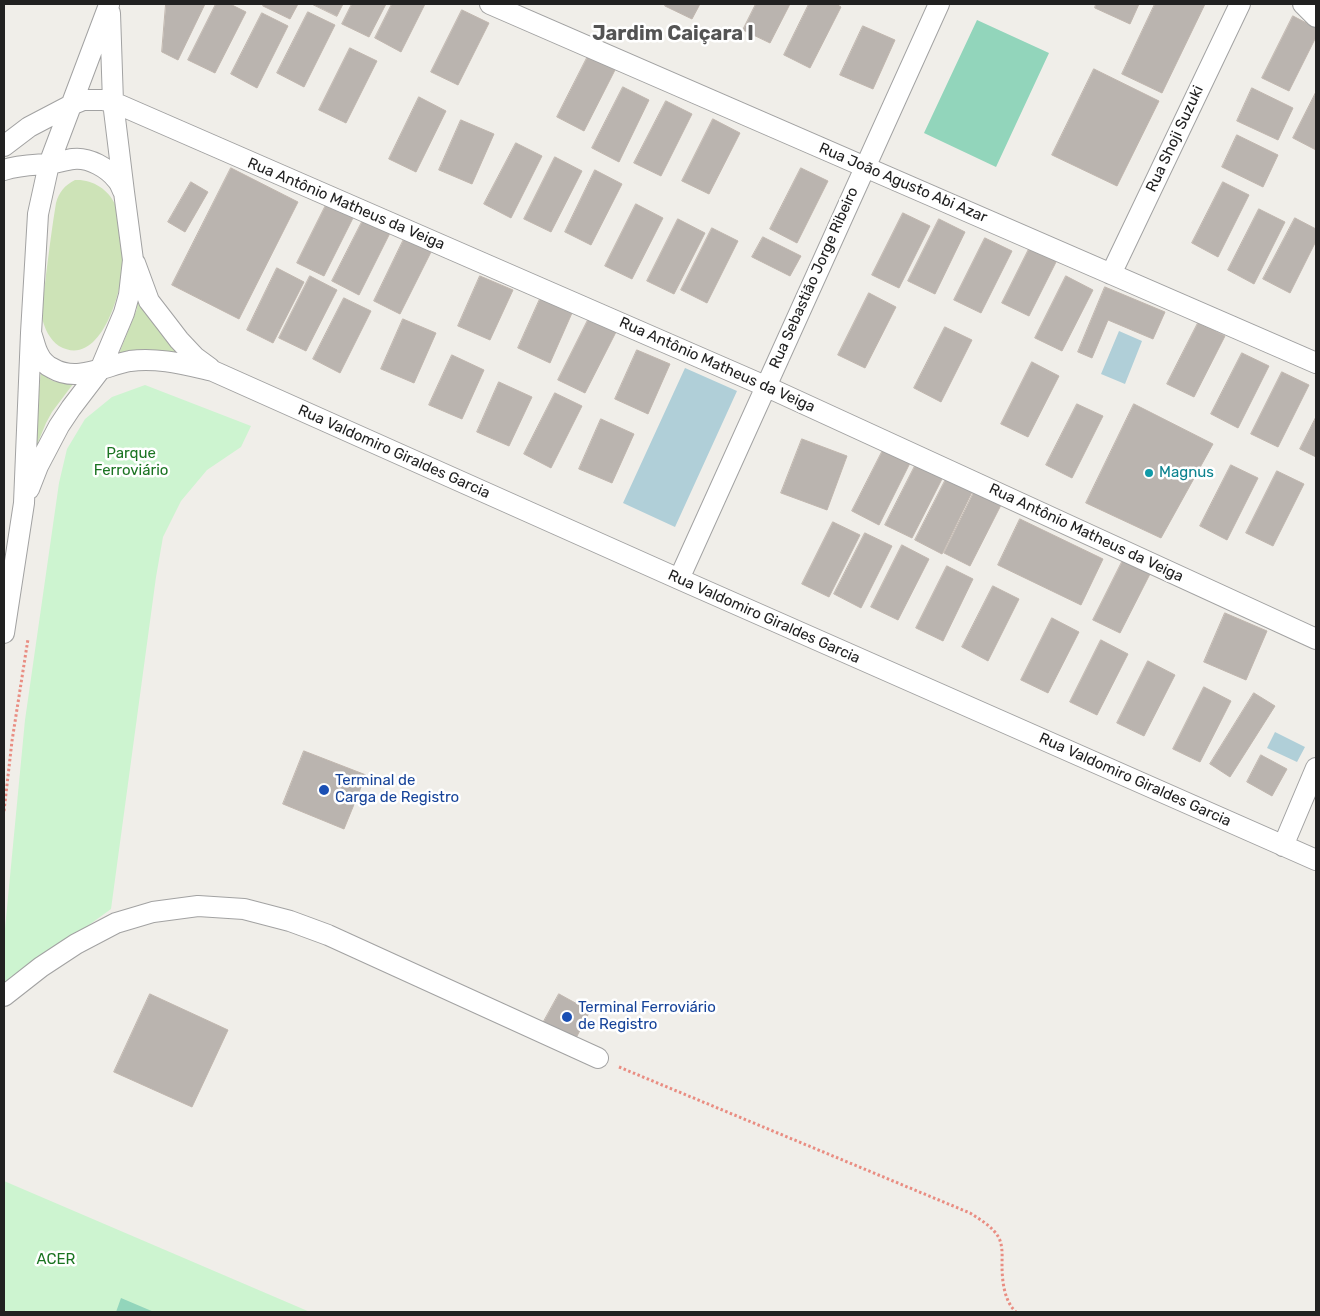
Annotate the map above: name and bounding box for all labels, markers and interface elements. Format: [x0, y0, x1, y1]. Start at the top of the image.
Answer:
district label: Jardim Caiçara I [592, 22, 754, 46]
street label: Rua Shoji Suzuki [1142, 83, 1208, 195]
street label: Rua João Agusto Abi Azar [816, 139, 990, 227]
street label: Rua Antônio Matheus da Veiga [245, 154, 447, 254]
street label: Rua Sebastião Jorge Ribeiro [766, 184, 862, 372]
street label: Rua Antônio Matheus da Veiga [616, 314, 818, 416]
street label: Rua Valdomiro Giraldes Garcia [295, 401, 493, 503]
park label: Parque Ferroviário [94, 445, 168, 480]
place label: Magnus [1159, 464, 1214, 482]
marker: Magnus [1143, 467, 1155, 479]
street label: Rua Antônio Matheus da Veiga [986, 480, 1186, 586]
street label: Rua Valdomiro Giraldes Garcia [665, 566, 863, 668]
street label: Rua Valdomiro Giraldes Garcia [1036, 729, 1234, 831]
place label: Terminal de Carga de Registro [335, 772, 459, 807]
marker: Terminal de Carga de Registro [317, 783, 331, 797]
place label: Terminal Ferroviário de Registro [578, 999, 716, 1034]
marker: Terminal Ferroviário de Registro [560, 1010, 574, 1024]
park label: ACER [37, 1251, 75, 1269]

